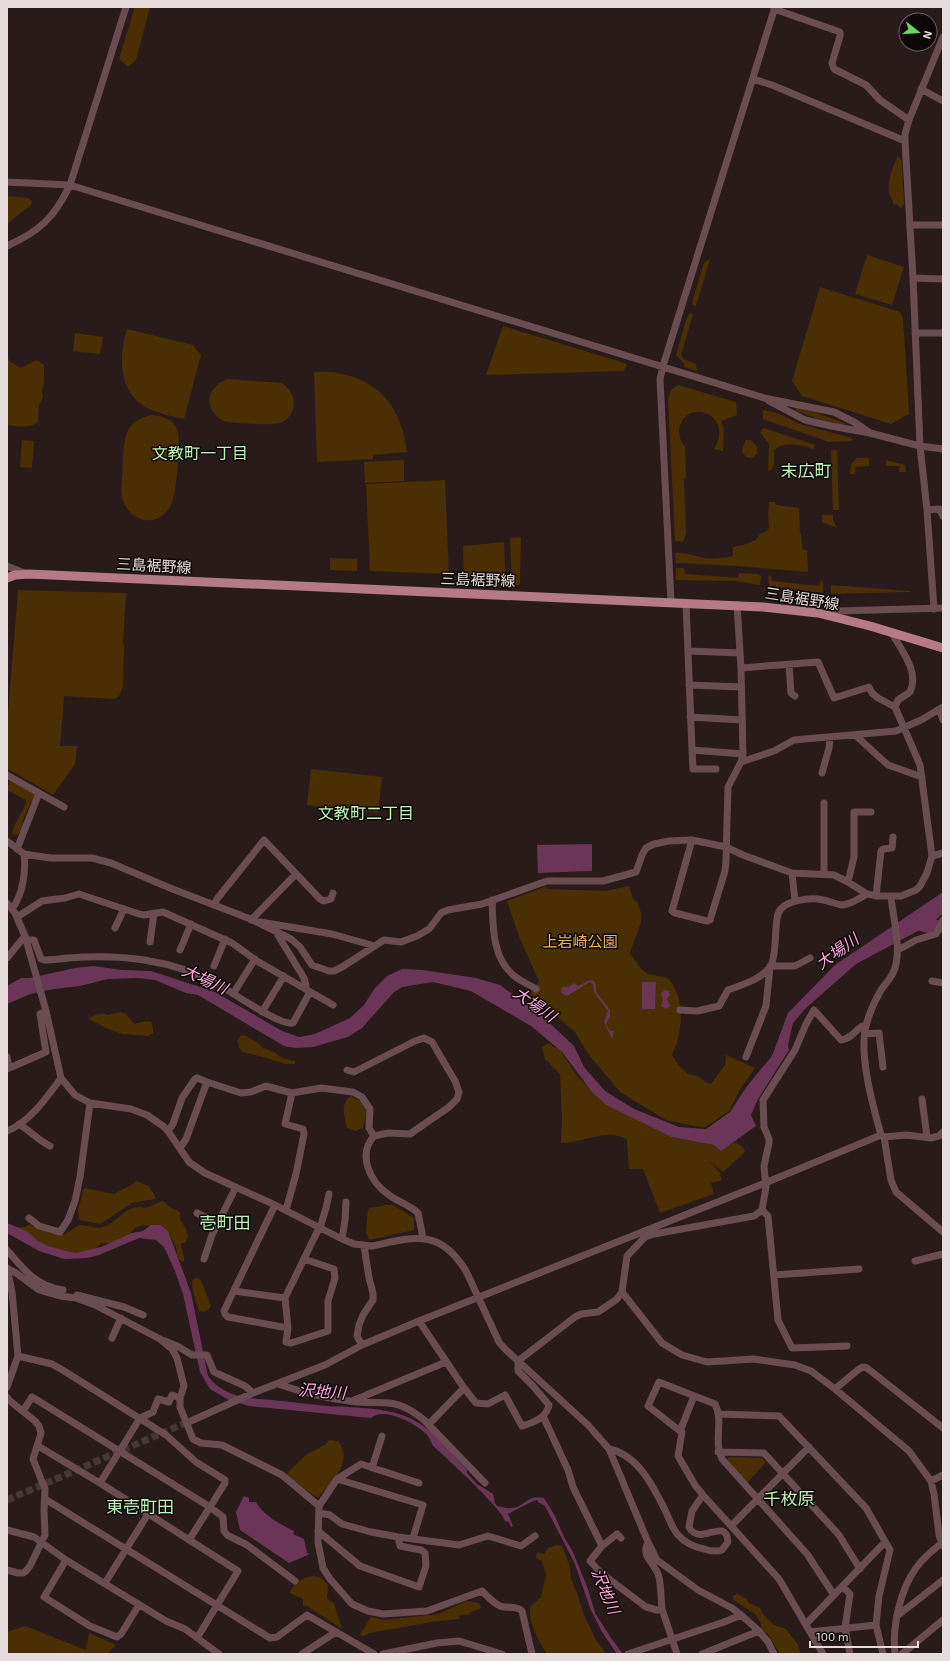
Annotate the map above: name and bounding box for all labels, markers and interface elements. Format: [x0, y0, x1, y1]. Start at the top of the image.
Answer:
north arrow [898, 12, 938, 52]
text: N [921, 29, 935, 41]
district label: 文教町一丁目 [152, 443, 248, 462]
district label: 末広町 [781, 460, 832, 480]
street label: 三島裾野線 [116, 554, 192, 576]
street label: 三島裾野線 [440, 569, 516, 589]
street label: 三島裾野線 [764, 583, 841, 613]
district label: 文教町二丁目 [318, 803, 414, 822]
water label: 大場川 [812, 928, 863, 972]
park label: 上岩崎公園 [542, 932, 618, 950]
water label: 大場川 [179, 960, 233, 998]
water label: 大場川 [510, 982, 562, 1026]
district label: 壱町田 [200, 1212, 251, 1232]
water label: 沢地川 [297, 1379, 349, 1402]
district label: 千枚原 [764, 1488, 815, 1508]
district label: 東壱町田 [106, 1496, 174, 1516]
water label: 沢地川 [588, 1565, 625, 1618]
scale bar [810, 1623, 918, 1649]
text: 100 m [816, 1629, 848, 1643]

